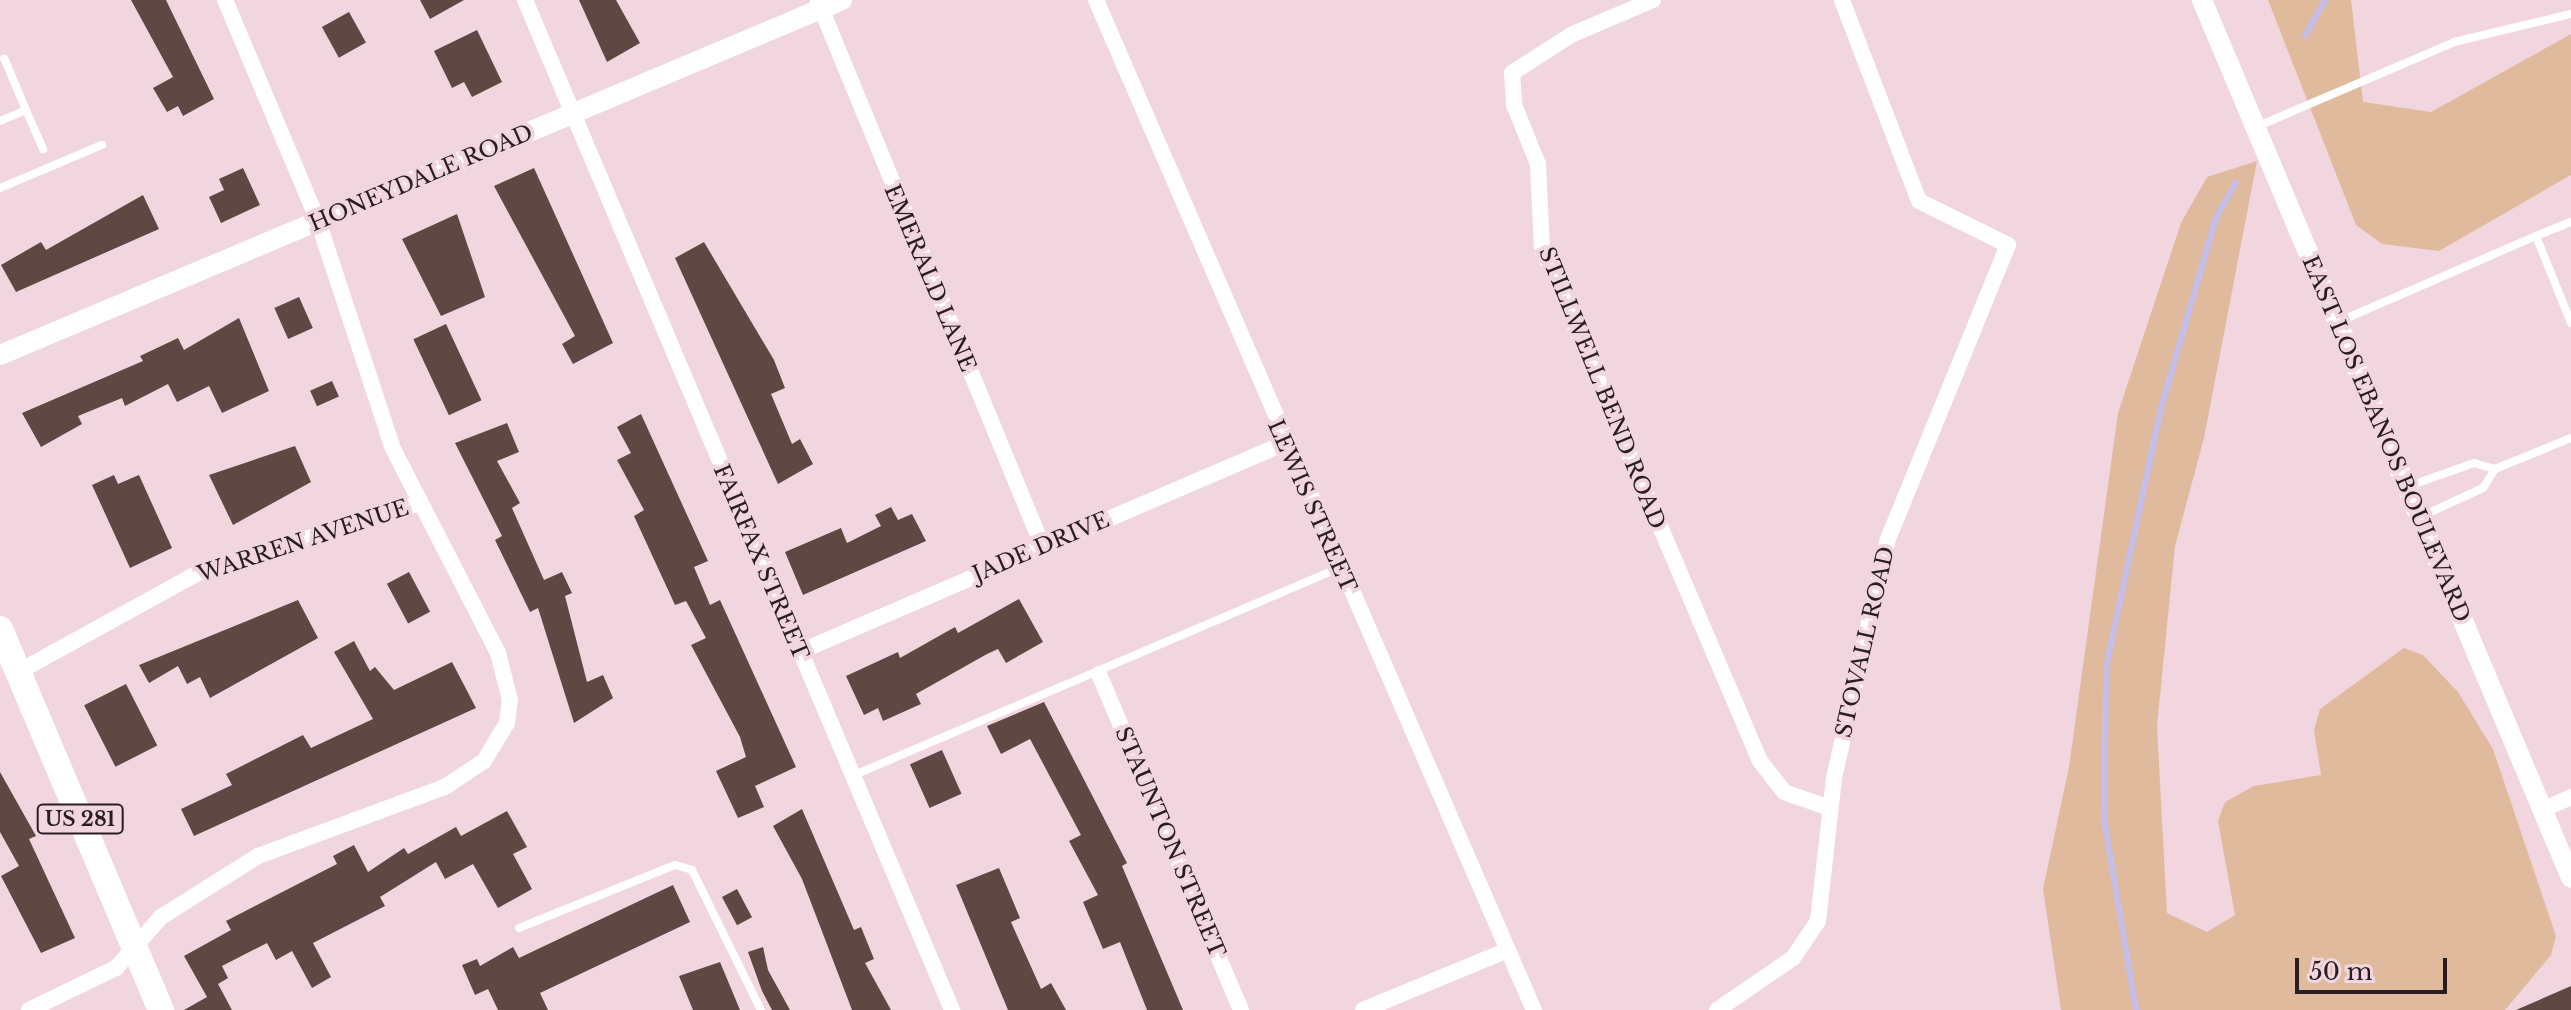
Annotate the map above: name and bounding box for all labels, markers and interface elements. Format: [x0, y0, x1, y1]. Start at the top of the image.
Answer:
street label: HONEYDALE ROAD [305, 119, 537, 237]
street label: EMERALD LANE [879, 180, 981, 376]
street label: STILLWELL BEND ROAD [1533, 243, 1671, 533]
street label: EAST LOS EBANOS BOULEVARD [2296, 251, 2476, 627]
street label: LEWIS STREET [1262, 416, 1362, 596]
street label: FAIRFAX STREET [708, 460, 814, 664]
street label: WARREN AVENUE [194, 494, 412, 588]
street label: JADE DRIVE [969, 506, 1113, 588]
street label: STOVALL ROAD [1830, 544, 1900, 740]
street label: STAUNTON STREET [1109, 723, 1231, 961]
road number: US 281 [36, 803, 124, 835]
scale bar [2299, 942, 2451, 992]
text: 50 m [2309, 957, 2372, 986]

